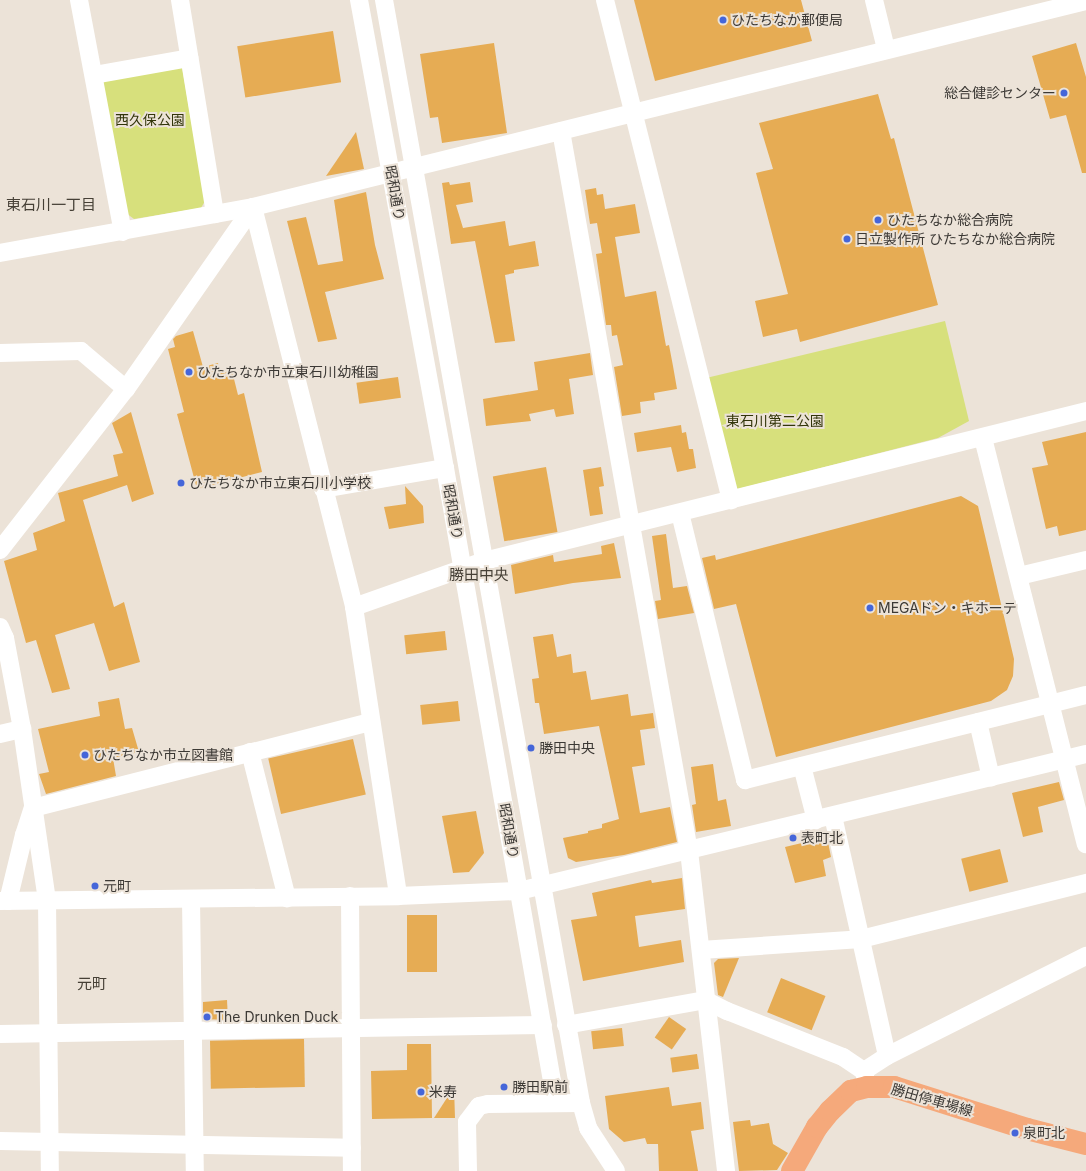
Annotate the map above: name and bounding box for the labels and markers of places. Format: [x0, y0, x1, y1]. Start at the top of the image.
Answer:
place label: ひたちなか郵便局 [731, 12, 843, 28]
marker: ひたちなか郵便局 [718, 15, 728, 25]
place label: 総合健診センター [944, 85, 1056, 101]
marker: 総合健診センター [1059, 88, 1069, 98]
place label: ひたちなか総合病院 [887, 212, 1013, 228]
marker: ひたちなか総合病院 [872, 214, 884, 226]
place label: 日立製作所 ひたちなか総合病院 [855, 231, 1055, 247]
marker: 日立製作所 ひたちなか総合病院 [842, 234, 852, 244]
place label: ひたちなか市立東石川幼稚園 [197, 364, 379, 380]
marker: ひたちなか市立東石川幼稚園 [184, 367, 194, 377]
place label: ひたちなか市立東石川小学校 [189, 475, 371, 491]
marker: ひたちなか市立東石川小学校 [176, 478, 186, 488]
place label: MEGAドン・キホーテ [878, 600, 1017, 616]
marker: MEGAドン・キホーテ [865, 603, 875, 613]
place label: 勝田中央 [539, 740, 595, 756]
marker: 勝田中央 [526, 743, 536, 753]
place label: ひたちなか市立図書館 [93, 747, 233, 763]
marker: ひたちなか市立図書館 [80, 750, 90, 760]
place label: 表町北 [801, 830, 843, 846]
marker: 表町北 [788, 833, 798, 843]
place label: 元町 [103, 878, 131, 894]
marker: 元町 [90, 881, 100, 891]
place label: The Drunken Duck [215, 1009, 338, 1025]
marker: The Drunken Duck [202, 1012, 212, 1022]
place label: 勝田駅前 [512, 1079, 568, 1095]
marker: 勝田駅前 [499, 1082, 509, 1092]
place label: 米寿 [429, 1084, 457, 1100]
marker: 米寿 [416, 1087, 426, 1097]
place label: 泉町北 [1023, 1125, 1065, 1141]
marker: 泉町北 [1010, 1128, 1020, 1138]

